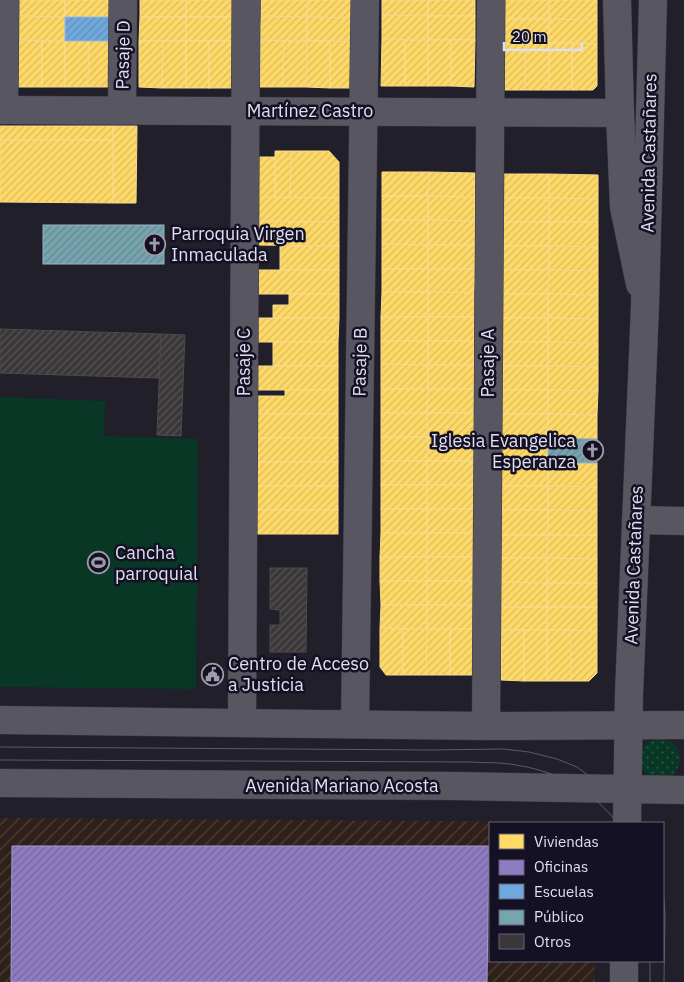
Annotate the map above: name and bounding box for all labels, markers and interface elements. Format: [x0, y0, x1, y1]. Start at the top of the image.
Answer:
street label: Pasaje D [110, 20, 135, 90]
scale bar [504, 20, 582, 52]
text: 20 m [512, 27, 547, 46]
street label: Avenida Castañares [636, 73, 661, 233]
street label: Martínez Castro [247, 99, 373, 122]
place label: Parroquia Virgen Inmaculada [171, 222, 305, 266]
church icon: Parroquia Virgen Inmaculada [143, 232, 167, 256]
street label: Pasaje B [347, 327, 372, 397]
street label: Pasaje C [232, 328, 255, 396]
street label: Pasaje A [476, 328, 499, 397]
place label: Iglesia Evangelica Esperanza [431, 429, 576, 473]
church icon: Iglesia Evangelica Esperanza [580, 439, 604, 463]
street label: Avenida Castañares [619, 485, 648, 645]
place label: Cancha parroquial [115, 541, 198, 585]
sports icon: Cancha parroquial [87, 551, 111, 575]
place label: Centro de Acceso a Justicia [228, 652, 369, 696]
public building icon: Centro de Acceso a Justicia [200, 662, 224, 686]
street label: Avenida Mariano Acosta [245, 774, 439, 797]
legend [489, 822, 664, 962]
text: Viviendas [534, 832, 599, 851]
text: Oficinas [534, 857, 588, 876]
text: Escuelas [534, 882, 594, 901]
text: Público [534, 907, 584, 926]
text: Otros [534, 932, 571, 951]

